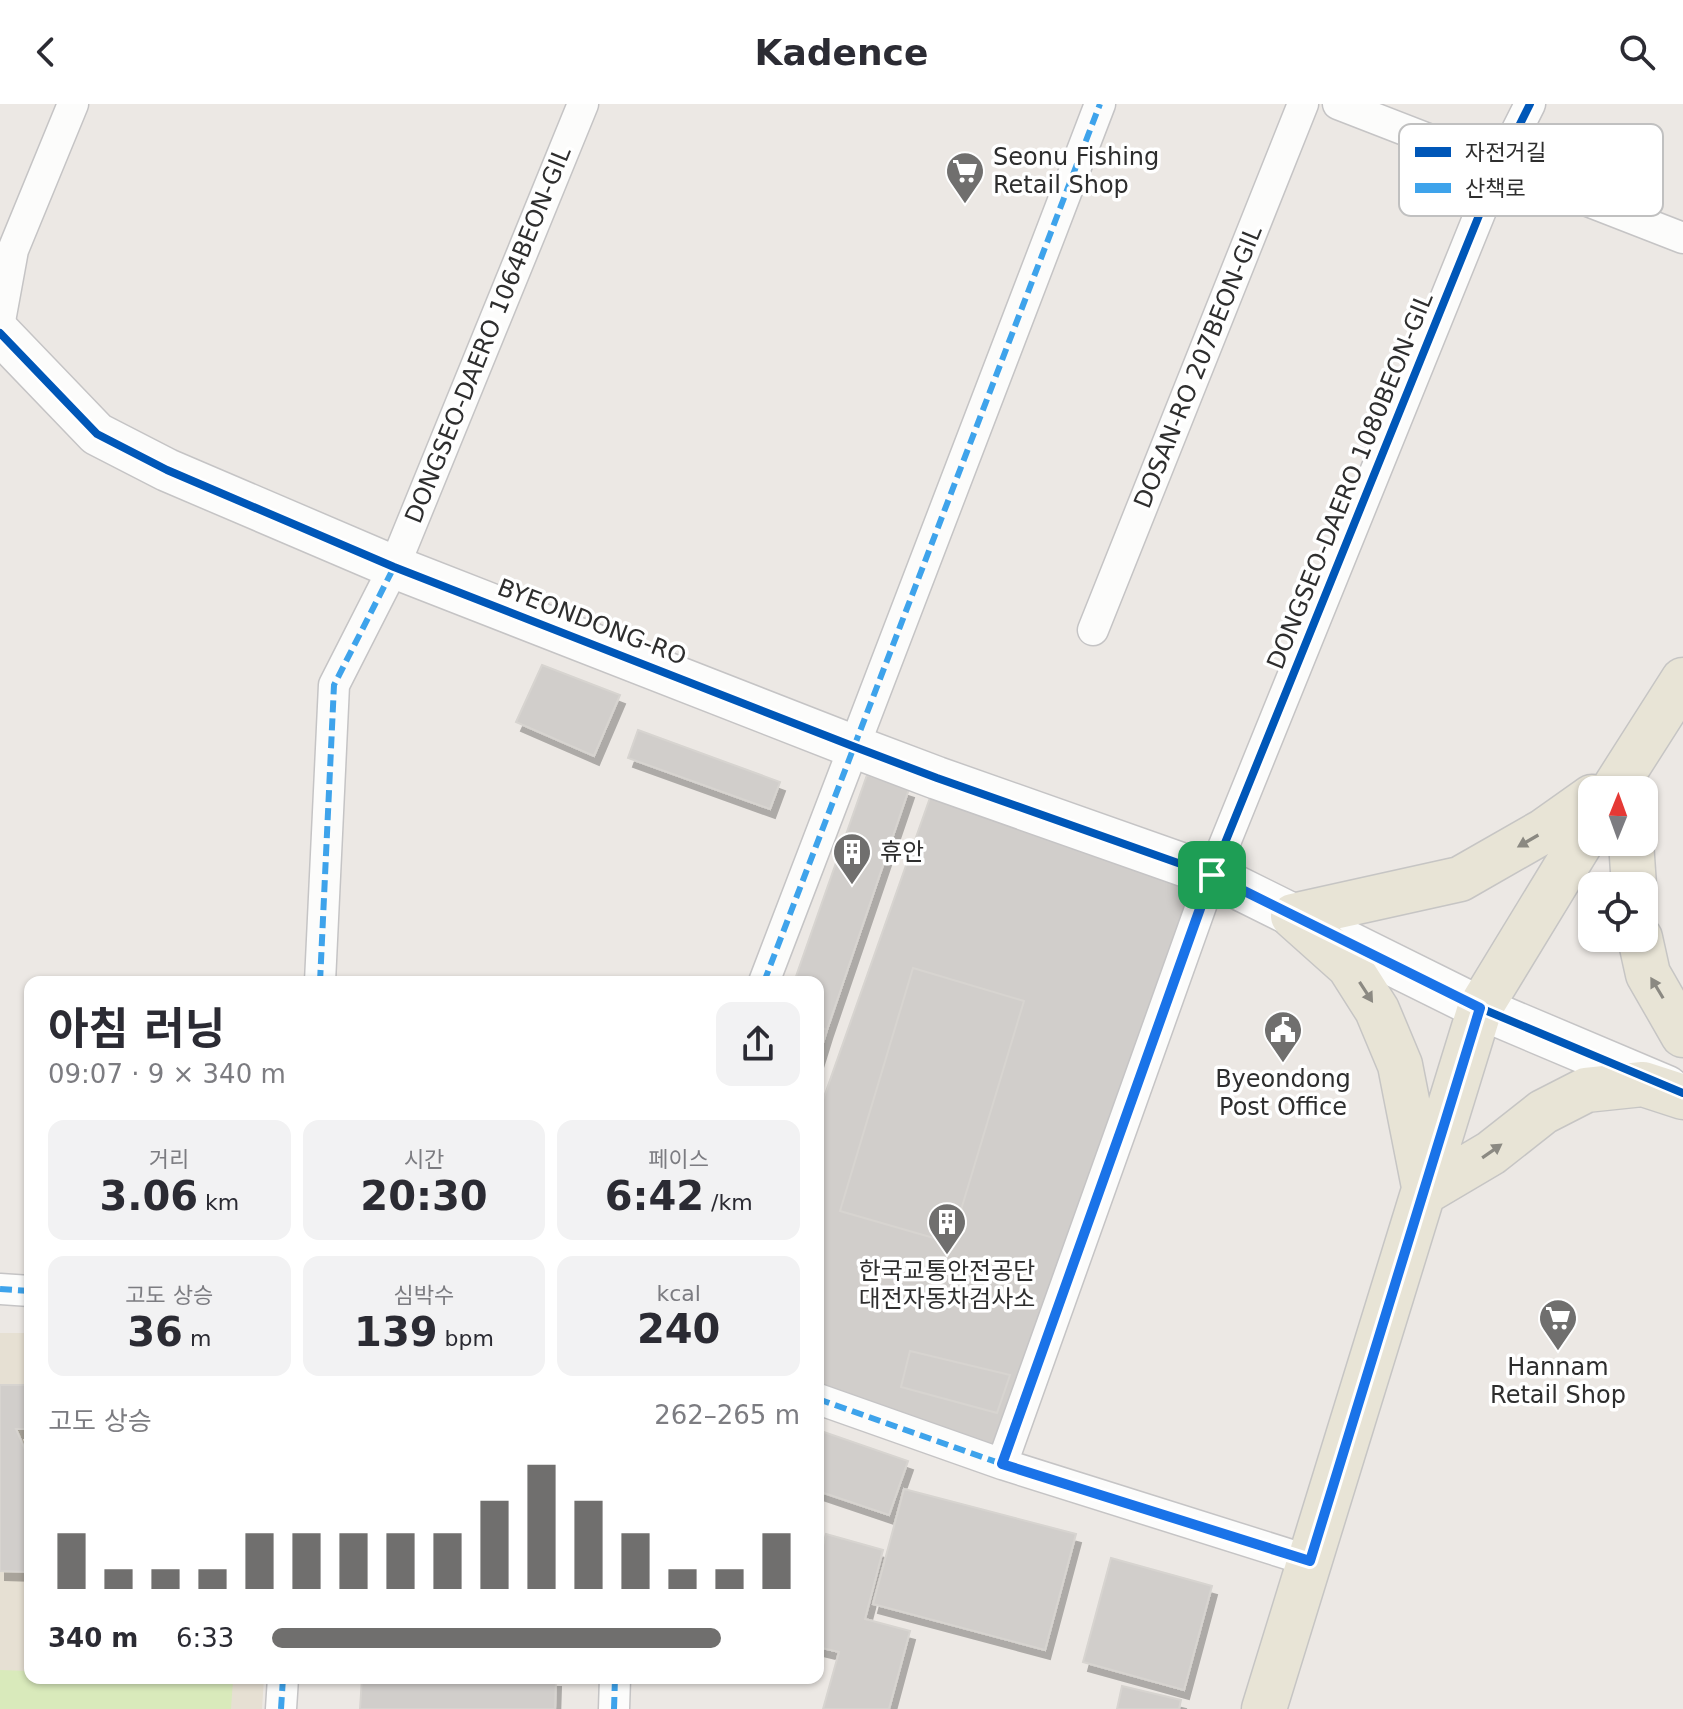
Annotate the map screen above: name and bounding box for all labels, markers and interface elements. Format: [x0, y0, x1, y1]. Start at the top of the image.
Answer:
icon: back [24, 30, 68, 74]
icon: search [1615, 30, 1659, 74]
text: Kadence [755, 32, 928, 73]
legend [1399, 124, 1663, 216]
text: 자전거길 [1465, 140, 1546, 165]
street label: DONGSEO-DAERO 1064BEON-GIL [399, 142, 577, 527]
place label: Seonu Fishing Retail Shop [993, 143, 1159, 199]
supermarket icon: Seonu Fishing Retail Shop [944, 150, 986, 205]
text: 산책로 [1465, 176, 1526, 201]
street label: DOSAN-RO 207BEON-GIL [1128, 221, 1268, 512]
street label: DONGSEO-DAERO 1080BEON-GIL [1261, 288, 1439, 673]
street label: BYEONDONG-RO [494, 573, 690, 671]
north arrow [1578, 776, 1658, 856]
map controls [1578, 776, 1658, 952]
building icon: 휴안 [831, 831, 873, 886]
one-way arrow [1516, 834, 1539, 847]
place label: 휴안 [880, 838, 924, 866]
pin [1178, 841, 1246, 909]
icon: arrive [1190, 853, 1234, 897]
button: locate [1578, 872, 1658, 952]
one-way arrow [1650, 977, 1664, 999]
one-way arrow [1358, 981, 1372, 1003]
button: share [716, 1002, 800, 1086]
text: 아침 러닝 [48, 1003, 225, 1054]
public building icon: Byeondong Post Office [1262, 1009, 1304, 1064]
text: 09:07 · 9 × 340 m [48, 1059, 286, 1089]
place label: Byeondong Post Office [1215, 1065, 1351, 1121]
one-way arrow [1481, 1144, 1502, 1159]
text: 거리 [149, 1147, 190, 1172]
text: 시간 [404, 1147, 444, 1172]
text: 페이스 [648, 1147, 709, 1172]
text: 3.06 [99, 1173, 198, 1219]
text: 20:30 [360, 1173, 488, 1219]
text: 6:42 [605, 1173, 704, 1219]
text: km [198, 1190, 239, 1215]
text: /km [704, 1190, 753, 1215]
building icon: 한국교통안전공단 대전자동차검사소 [926, 1201, 968, 1256]
place label: 한국교통안전공단 대전자동차검사소 [859, 1257, 1035, 1313]
text: kcal [656, 1281, 701, 1306]
text: 고도 상승 [125, 1283, 213, 1308]
text: 심박수 [394, 1283, 454, 1308]
supermarket icon: Hannam Retail Shop [1537, 1297, 1579, 1352]
text: 240 [637, 1306, 720, 1352]
text: 36 [127, 1309, 183, 1355]
text: 139 [354, 1309, 438, 1355]
text: m [183, 1326, 211, 1351]
text: bpm [438, 1326, 494, 1351]
place label: Hannam Retail Shop [1490, 1353, 1626, 1409]
text: 262–265 m [654, 1400, 800, 1430]
text: 고도 상승 [48, 1406, 152, 1436]
text: 340 m [48, 1623, 138, 1653]
text: 6:33 [176, 1623, 234, 1653]

